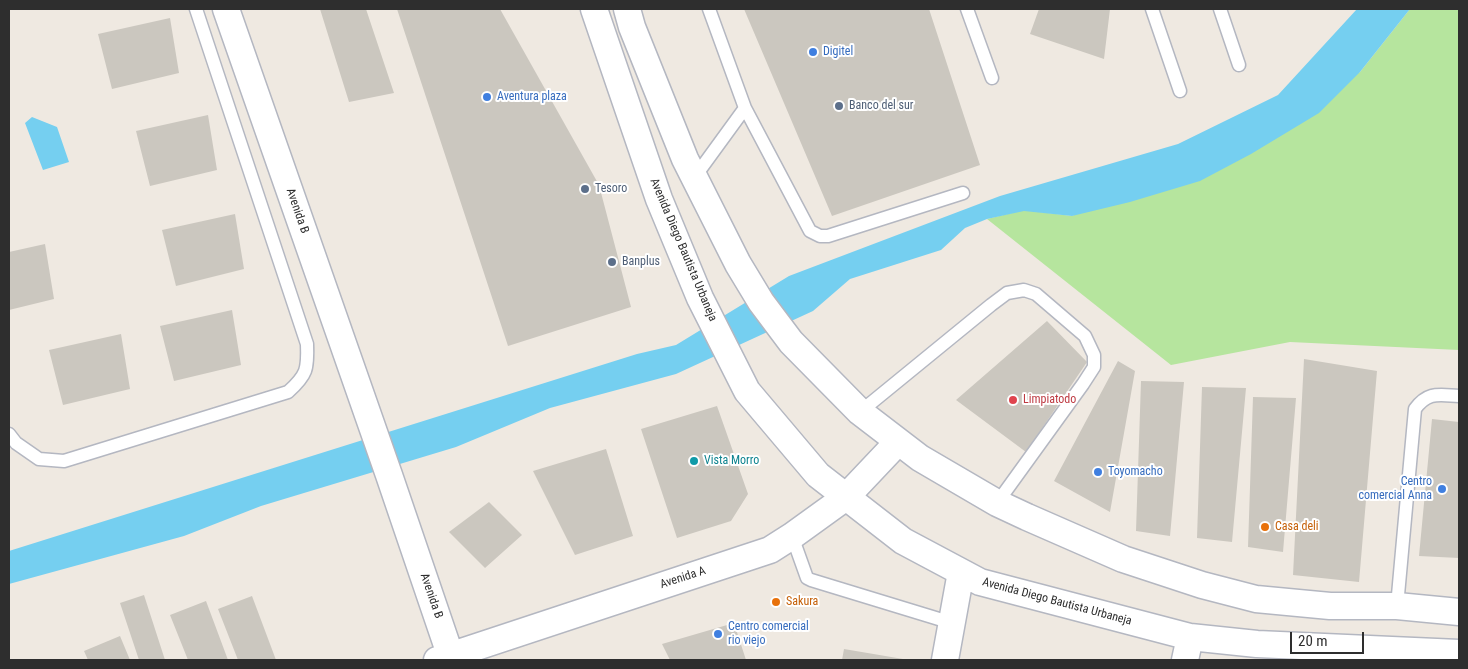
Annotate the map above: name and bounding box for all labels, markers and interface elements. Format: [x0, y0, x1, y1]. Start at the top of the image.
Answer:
place label: Digitel [823, 45, 853, 59]
marker: Digitel [807, 46, 819, 58]
place label: Aventura plaza [497, 90, 567, 104]
marker: Aventura plaza [481, 91, 493, 103]
place label: Banco del sur [849, 99, 913, 113]
marker: Banco del sur [833, 100, 845, 112]
street label: Avenida Diego Bautista Urbaneja [646, 176, 720, 324]
place label: Tesoro [595, 182, 627, 196]
marker: Tesoro [579, 183, 591, 195]
street label: Avenida B [283, 186, 311, 236]
place label: Banplus [622, 255, 660, 269]
marker: Banplus [606, 256, 618, 268]
place label: Limpiatodo [1023, 393, 1076, 407]
marker: Limpiatodo [1007, 394, 1019, 406]
place label: Vista Morro [704, 454, 759, 468]
marker: Vista Morro [688, 455, 700, 467]
place label: Toyomacho [1108, 465, 1163, 479]
marker: Toyomacho [1092, 466, 1104, 478]
place label: Centro comercial Anna [1358, 475, 1432, 503]
marker: Centro comercial Anna [1436, 483, 1448, 495]
place label: Casa deli [1275, 520, 1319, 534]
marker: Casa deli [1259, 521, 1271, 533]
street label: Avenida A [658, 564, 708, 592]
street label: Avenida B [417, 571, 445, 621]
street label: Avenida Diego Bautista Urbaneja [981, 575, 1133, 629]
place label: Sakura [786, 595, 818, 609]
marker: Sakura [770, 596, 782, 608]
place label: Centro comercial rio viejo [728, 620, 809, 648]
scale bar [1293, 622, 1367, 654]
marker: Centro comercial rio viejo [712, 628, 724, 640]
text: 20 m [1298, 632, 1328, 650]

